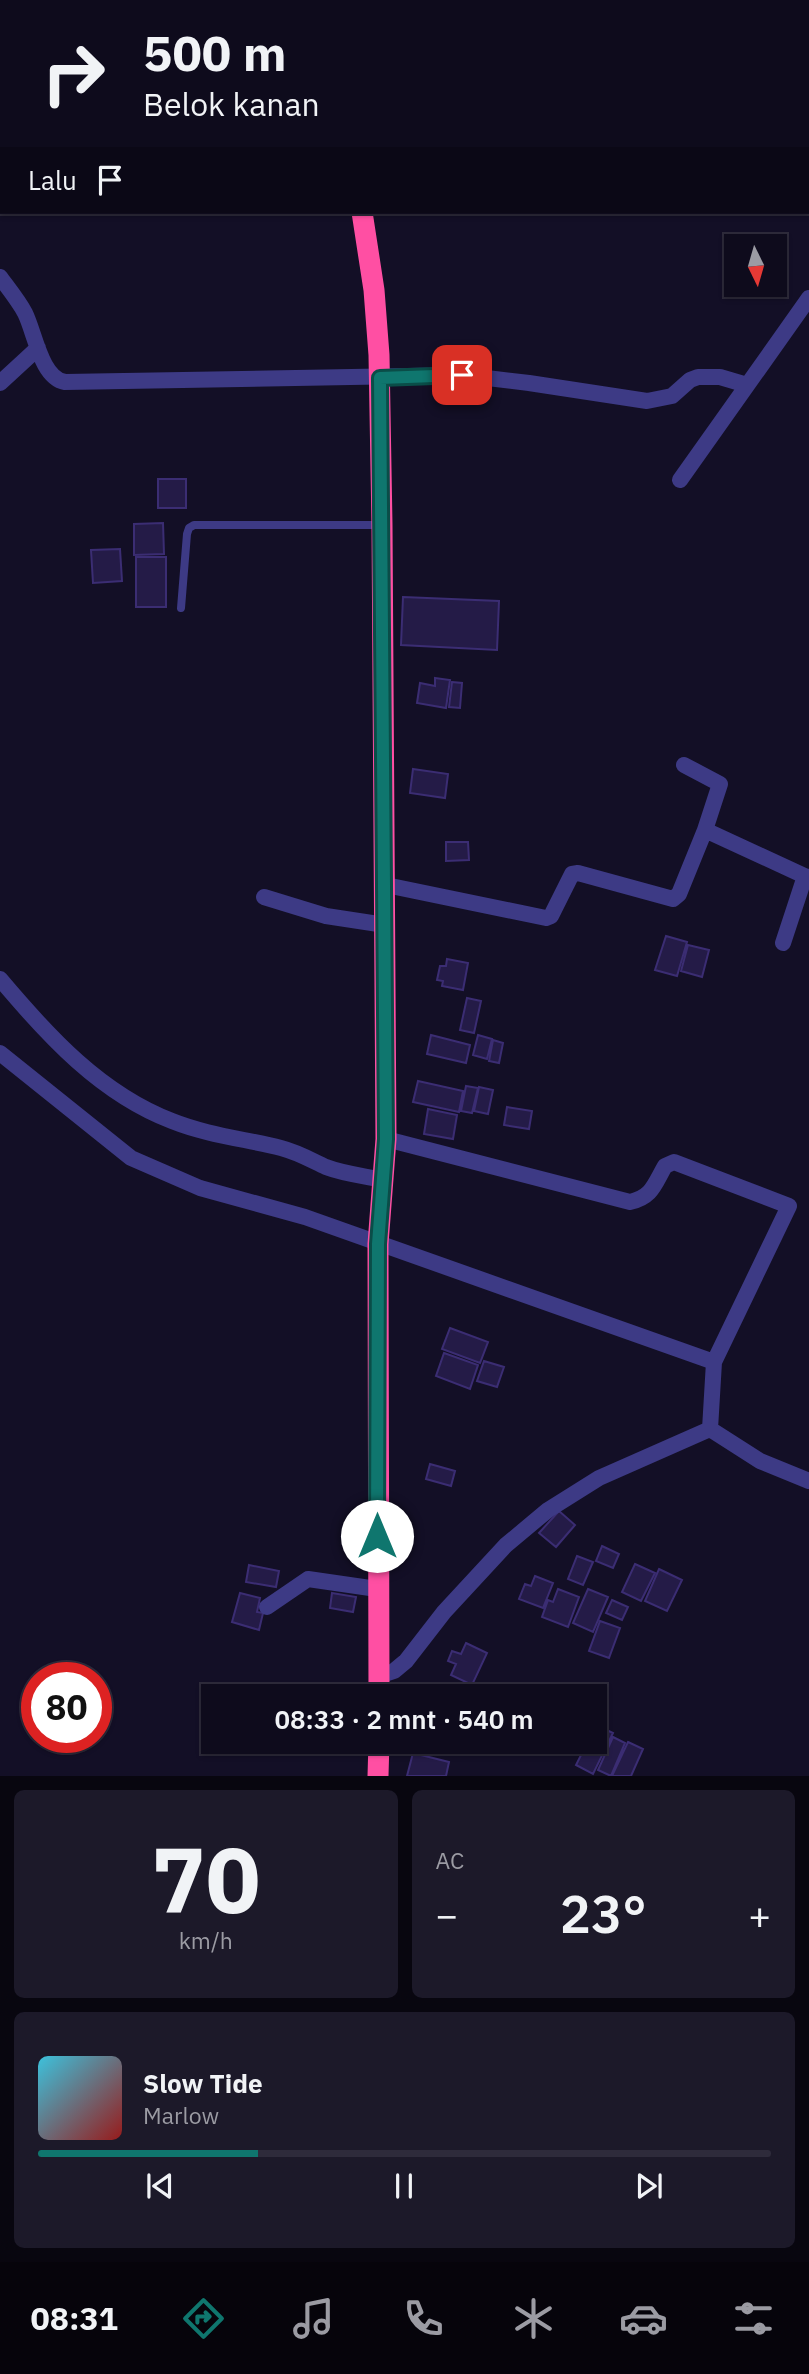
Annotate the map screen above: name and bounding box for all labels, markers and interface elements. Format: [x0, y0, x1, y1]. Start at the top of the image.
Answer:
text: 500 m [143, 21, 287, 84]
icon: right [28, 28, 119, 119]
text: Belok kanan [143, 83, 320, 125]
icon: arrive [91, 161, 129, 199]
text: Lalu [28, 163, 77, 197]
north arrow [724, 234, 788, 298]
map controls [724, 234, 787, 297]
pin [432, 345, 492, 405]
icon: arrive [443, 356, 481, 394]
position arrow [340, 1499, 414, 1573]
speed limit sign: 80 [21, 1662, 112, 1753]
text: 08:33 · 2 mnt · 540 m [274, 1702, 534, 1736]
text: 70 [151, 1820, 260, 1938]
text: AC [436, 1845, 464, 1875]
text: 23° [560, 1880, 647, 1947]
text: − [436, 1890, 458, 1939]
text: + [748, 1890, 771, 1939]
text: km/h [179, 1925, 233, 1955]
text: Slow Tide [143, 2066, 263, 2100]
text: Marlow [143, 2100, 219, 2130]
icon: previous [141, 2167, 179, 2205]
icon: pause [385, 2167, 423, 2205]
icon: next [630, 2167, 668, 2205]
icon: directions [179, 2294, 228, 2343]
icon: music [289, 2294, 338, 2343]
icon: phone [399, 2294, 448, 2343]
icon: climate [509, 2294, 558, 2343]
icon: car [619, 2294, 668, 2343]
icon: filters [729, 2294, 778, 2343]
text: 08:31 [31, 2297, 118, 2339]

